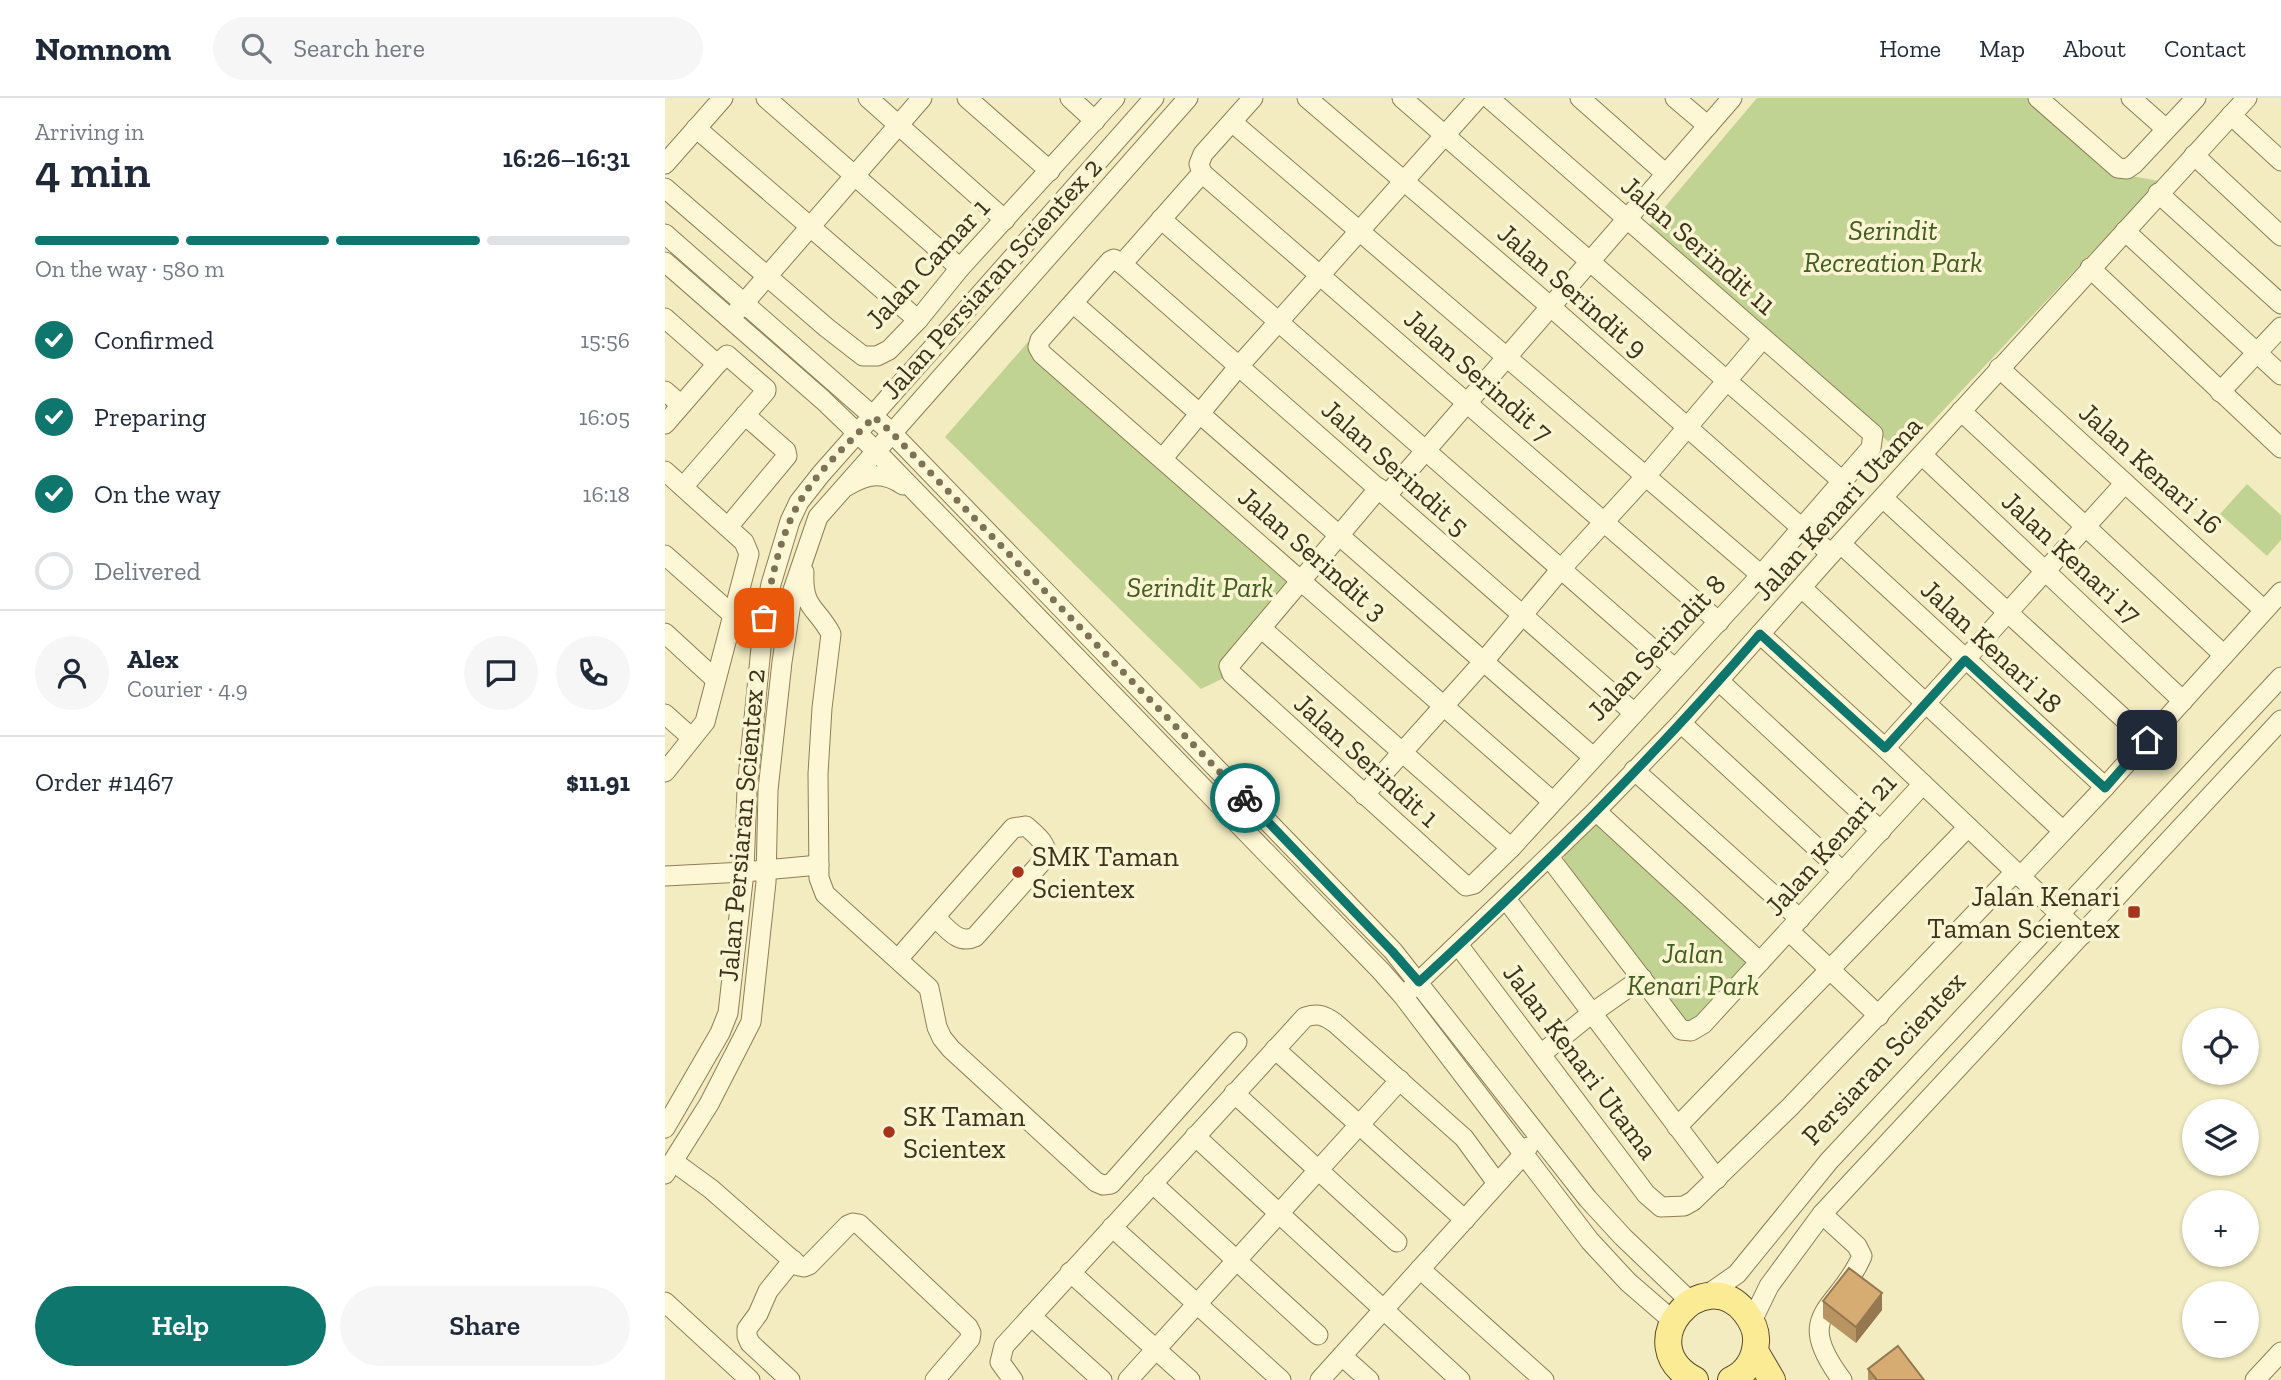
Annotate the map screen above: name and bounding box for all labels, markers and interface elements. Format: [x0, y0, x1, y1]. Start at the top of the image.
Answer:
search box [213, 17, 703, 80]
text: Nomnom [35, 29, 171, 68]
icon: search [237, 29, 275, 67]
text: Search here [293, 32, 425, 64]
text: Home [1879, 34, 1941, 63]
text: Map [1979, 34, 2025, 63]
text: About [2063, 34, 2126, 63]
text: Contact [2164, 34, 2246, 63]
text: Arriving in [35, 118, 144, 146]
text: 16:26–16:31 [502, 142, 630, 174]
text: 4 min [35, 144, 150, 199]
street label: Jalan Persiaran Scientex 2 [874, 151, 1109, 406]
street label: Jalan Serindit 11 [1615, 169, 1783, 322]
street label: Jalan Camar 1 [858, 191, 996, 336]
park label: Serindit Recreation Park [1803, 214, 1983, 279]
street label: Jalan Serindit 9 [1491, 216, 1654, 364]
text: On the way · 580 m [35, 255, 224, 283]
street label: Jalan Serindit 7 [1398, 302, 1560, 449]
icon: check [35, 321, 73, 359]
text: Confirmed [94, 324, 214, 356]
text: 15:56 [580, 326, 630, 354]
street label: Jalan Serindit 5 [1315, 393, 1476, 542]
street label: Jalan Kenari 16 [2072, 396, 2229, 541]
icon: check [35, 398, 73, 436]
text: Preparing [94, 401, 206, 433]
text: 16:05 [579, 403, 630, 431]
street label: Jalan Kenari Utama [1746, 409, 1929, 607]
icon: check [35, 475, 73, 513]
text: On the way [94, 478, 221, 510]
text: 16:18 [583, 480, 630, 508]
street label: Jalan Serindit 3 [1232, 480, 1394, 627]
street label: Jalan Kenari 17 [1995, 484, 2148, 630]
text: Delivered [94, 555, 201, 587]
street label: Jalan Serindit 8 [1580, 567, 1732, 727]
park label: Serindit Park [1127, 571, 1273, 604]
street label: Jalan Kenari 18 [1914, 573, 2069, 720]
pin [734, 588, 794, 648]
icon: bag [745, 599, 783, 637]
button: person [35, 636, 109, 710]
button: chat [464, 636, 538, 710]
button: phone [556, 636, 630, 710]
text: Alex [127, 643, 179, 675]
street label: Jalan Persiaran Scientex 2 [711, 667, 772, 983]
text: Courier · 4.9 [127, 675, 248, 703]
street label: Jalan Serindit 1 [1287, 687, 1446, 834]
pin [2117, 710, 2177, 770]
icon: home [2128, 721, 2166, 759]
courier [1210, 763, 1280, 833]
text: Order #1467 [35, 766, 173, 798]
text: $11.91 [566, 766, 630, 798]
street label: Jalan Kenari 21 [1758, 766, 1903, 922]
icon: bike [1226, 779, 1264, 817]
place label: SMK Taman Scientex [1032, 840, 1179, 905]
marker: SMK Taman Scientex [1010, 864, 1026, 880]
place label: Jalan Kenari Taman Scientex [1927, 880, 2120, 945]
marker: Jalan Kenari Taman Scientex [2126, 904, 2142, 920]
park label: Jalan Kenari Park [1627, 937, 1759, 1002]
street label: Jalan Kenari Utama [1496, 957, 1665, 1166]
street label: Persiaran Scientex [1795, 965, 1972, 1152]
map controls [2182, 1008, 2259, 1358]
button: locate [2182, 1008, 2259, 1085]
button: layers [2182, 1099, 2259, 1176]
place label: SK Taman Scientex [903, 1100, 1025, 1165]
marker: SK Taman Scientex [881, 1124, 897, 1140]
button: + [2182, 1190, 2259, 1267]
button: − [2182, 1281, 2259, 1358]
button: Help [35, 1286, 326, 1366]
button: Share [340, 1286, 630, 1366]

